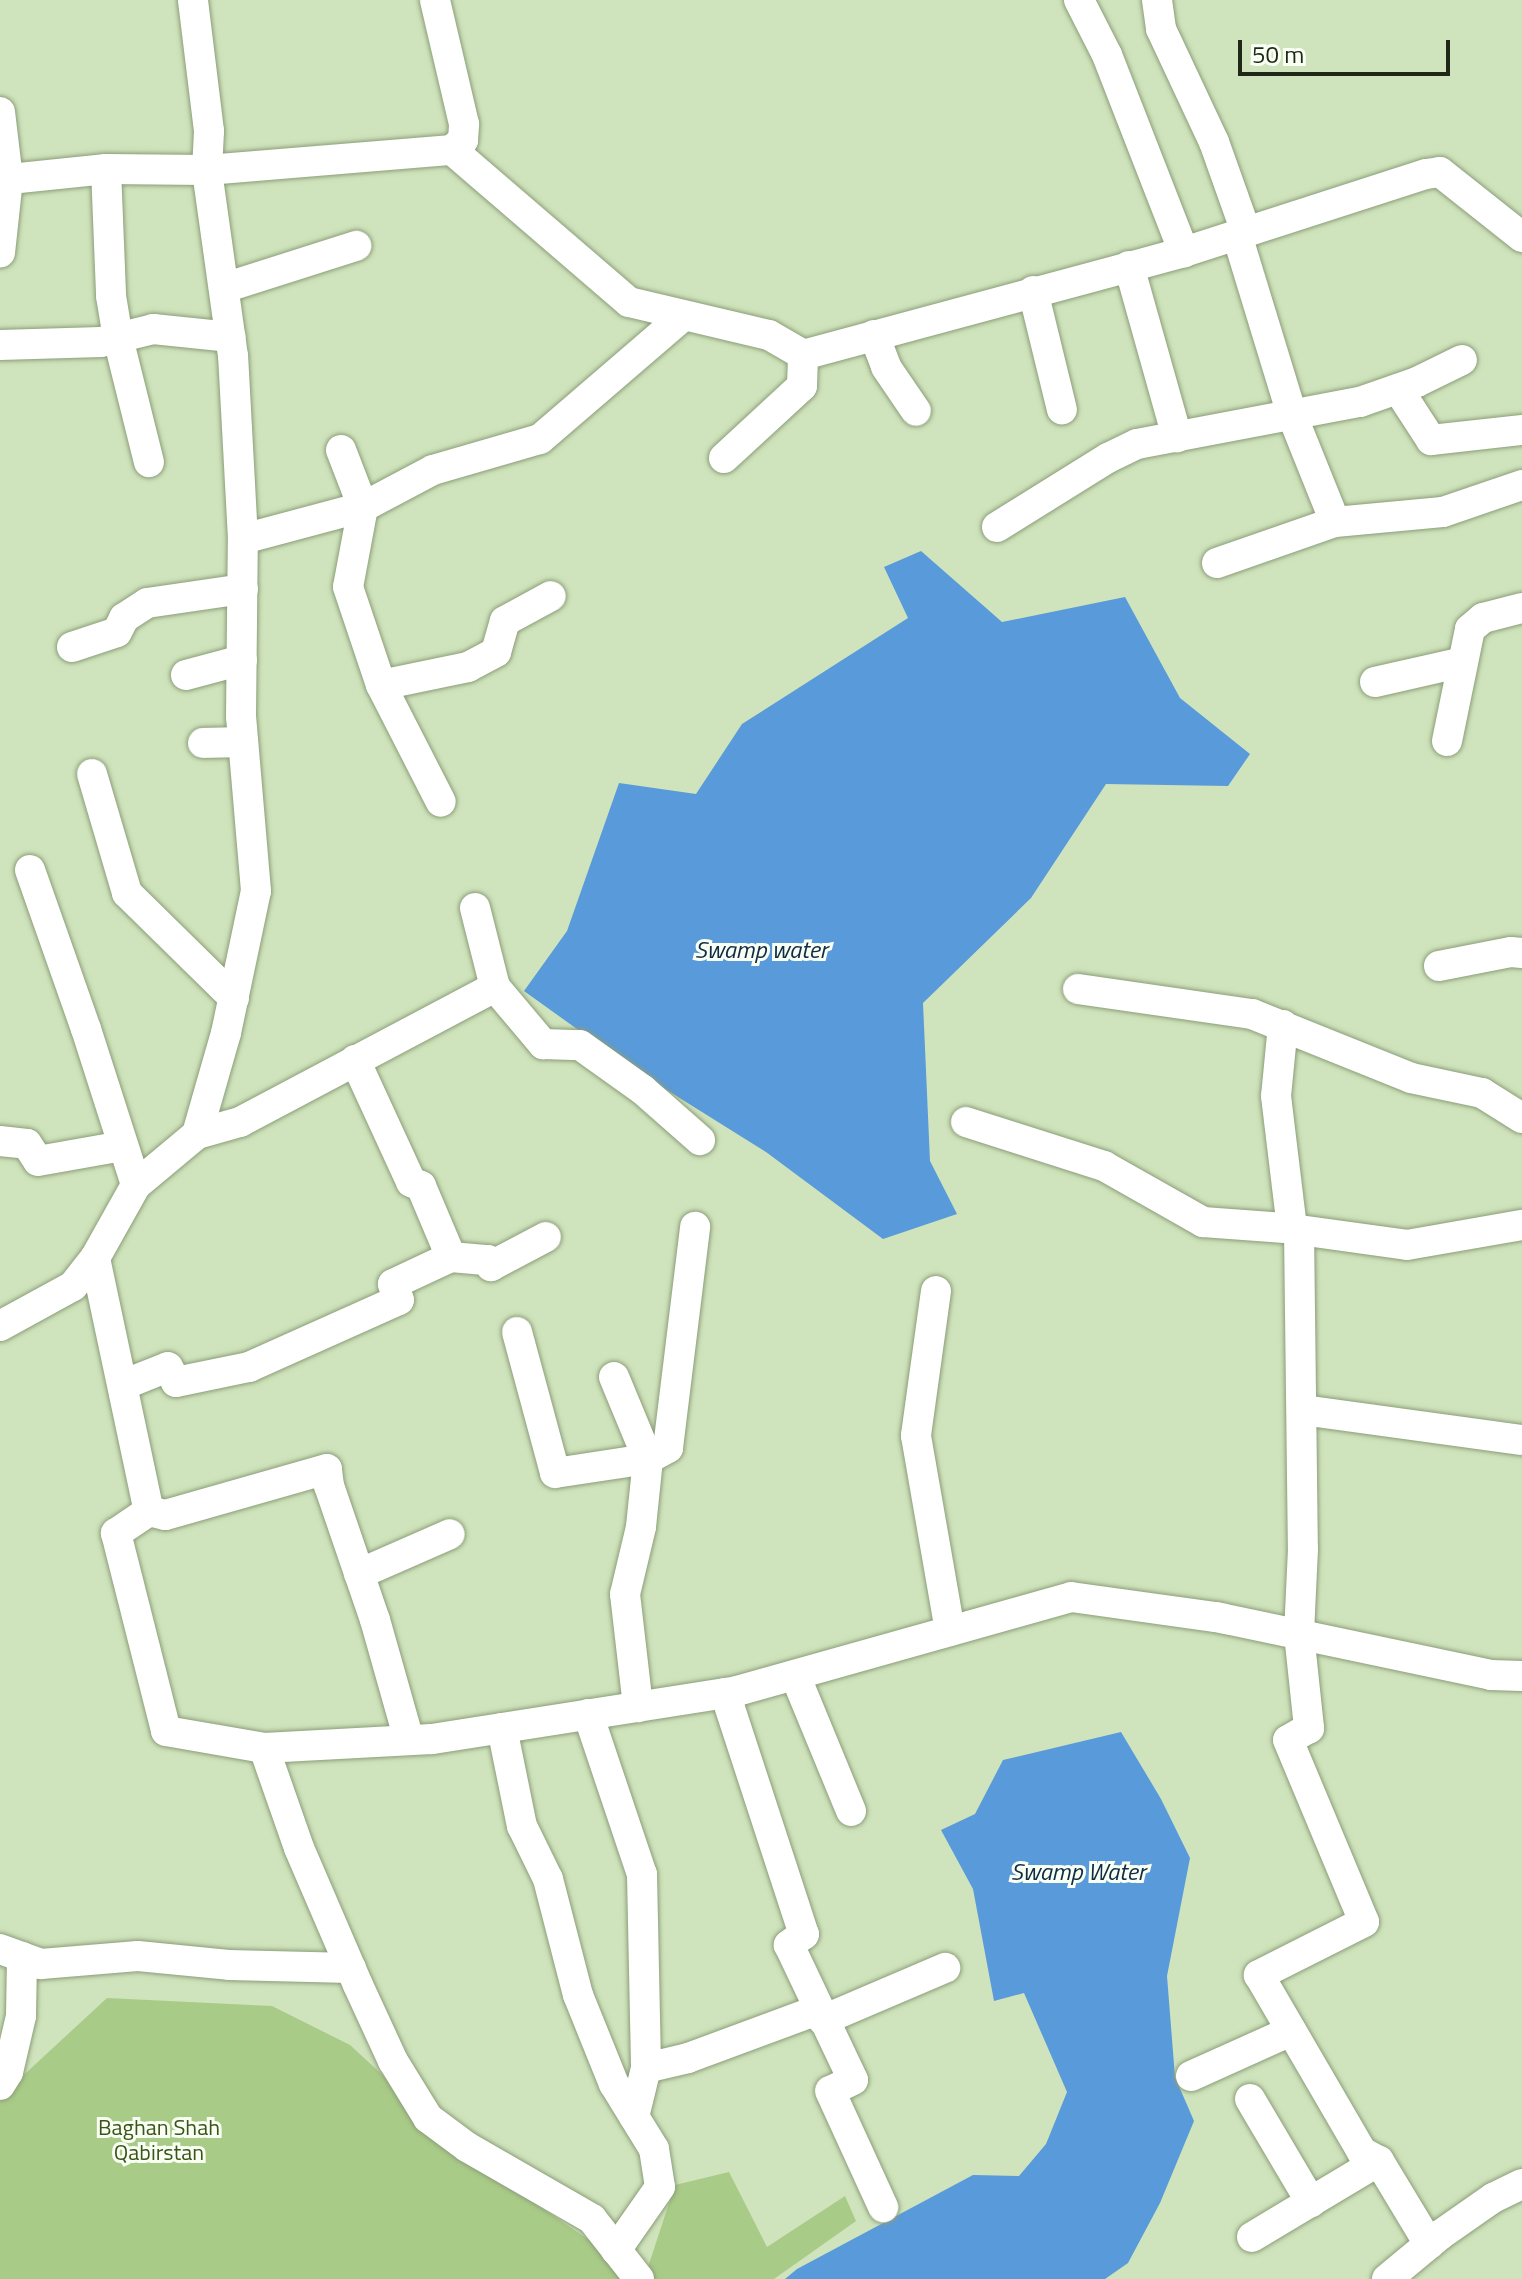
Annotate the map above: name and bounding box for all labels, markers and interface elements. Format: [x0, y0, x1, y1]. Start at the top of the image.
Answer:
scale bar [1242, 24, 1454, 74]
text: 50 m [1252, 36, 1304, 72]
water label: Swamp water [695, 936, 827, 964]
water label: Swamp Water [1011, 1858, 1145, 1886]
park label: Baghan Shah Qabirstan [98, 2114, 220, 2166]

